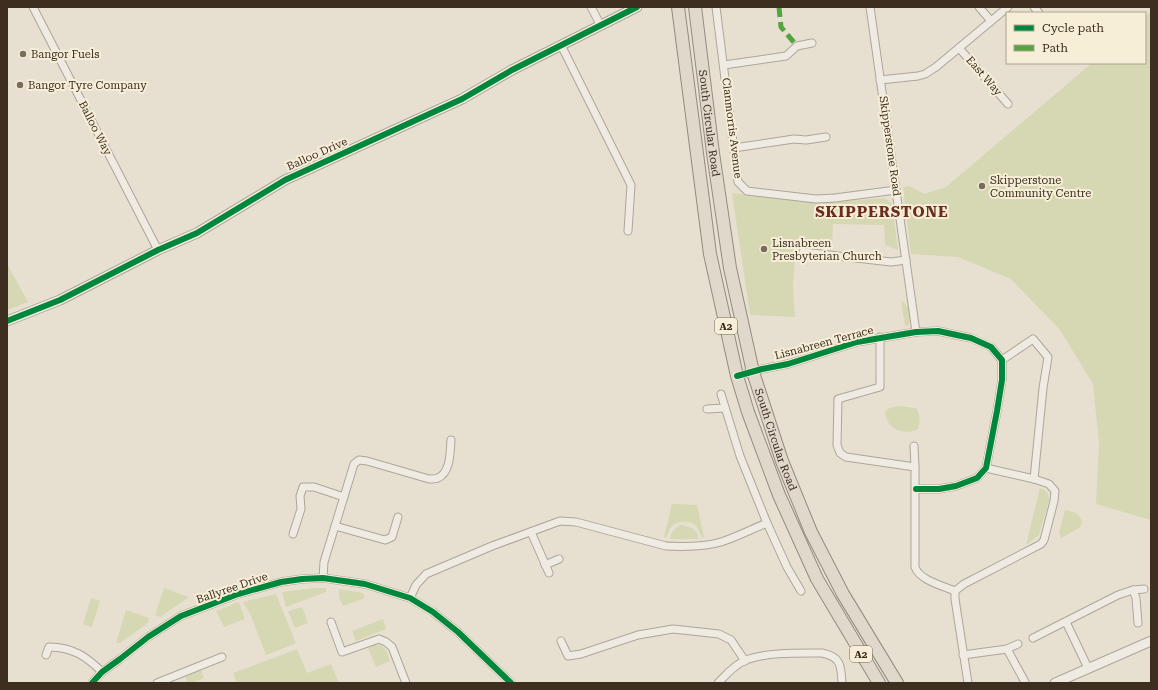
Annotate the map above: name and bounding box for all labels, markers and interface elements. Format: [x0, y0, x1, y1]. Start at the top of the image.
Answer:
legend [1006, 12, 1146, 64]
text: Cycle path [1042, 21, 1104, 35]
text: Path [1042, 41, 1068, 55]
place label: Bangor Fuels [31, 48, 99, 61]
marker: Bangor Fuels [18, 49, 28, 59]
street label: East Way [963, 54, 1005, 99]
street label: South Circular Road [696, 69, 723, 177]
street label: Clanmorris Avenue [719, 77, 745, 179]
place label: Bangor Tyre Company [28, 79, 147, 92]
marker: Bangor Tyre Company [15, 80, 25, 90]
street label: Skipperstone Road [877, 95, 903, 197]
street label: Balloo Way [76, 99, 114, 158]
street label: Balloo Drive [285, 135, 349, 173]
place label: Skipperstone Community Centre [990, 174, 1091, 200]
marker: Skipperstone Community Centre [977, 181, 987, 191]
district label: SKIPPERSTONE [815, 203, 949, 221]
place label: Lisnabreen Presbyterian Church [772, 237, 882, 263]
marker: Lisnabreen Presbyterian Church [759, 244, 769, 254]
road number: A2 [715, 318, 737, 334]
street label: Lisnabreen Terrace [773, 324, 875, 362]
street label: South Circular Road [752, 387, 800, 492]
street label: Ballyree Drive [195, 570, 269, 606]
road number: A2 [850, 646, 872, 662]

